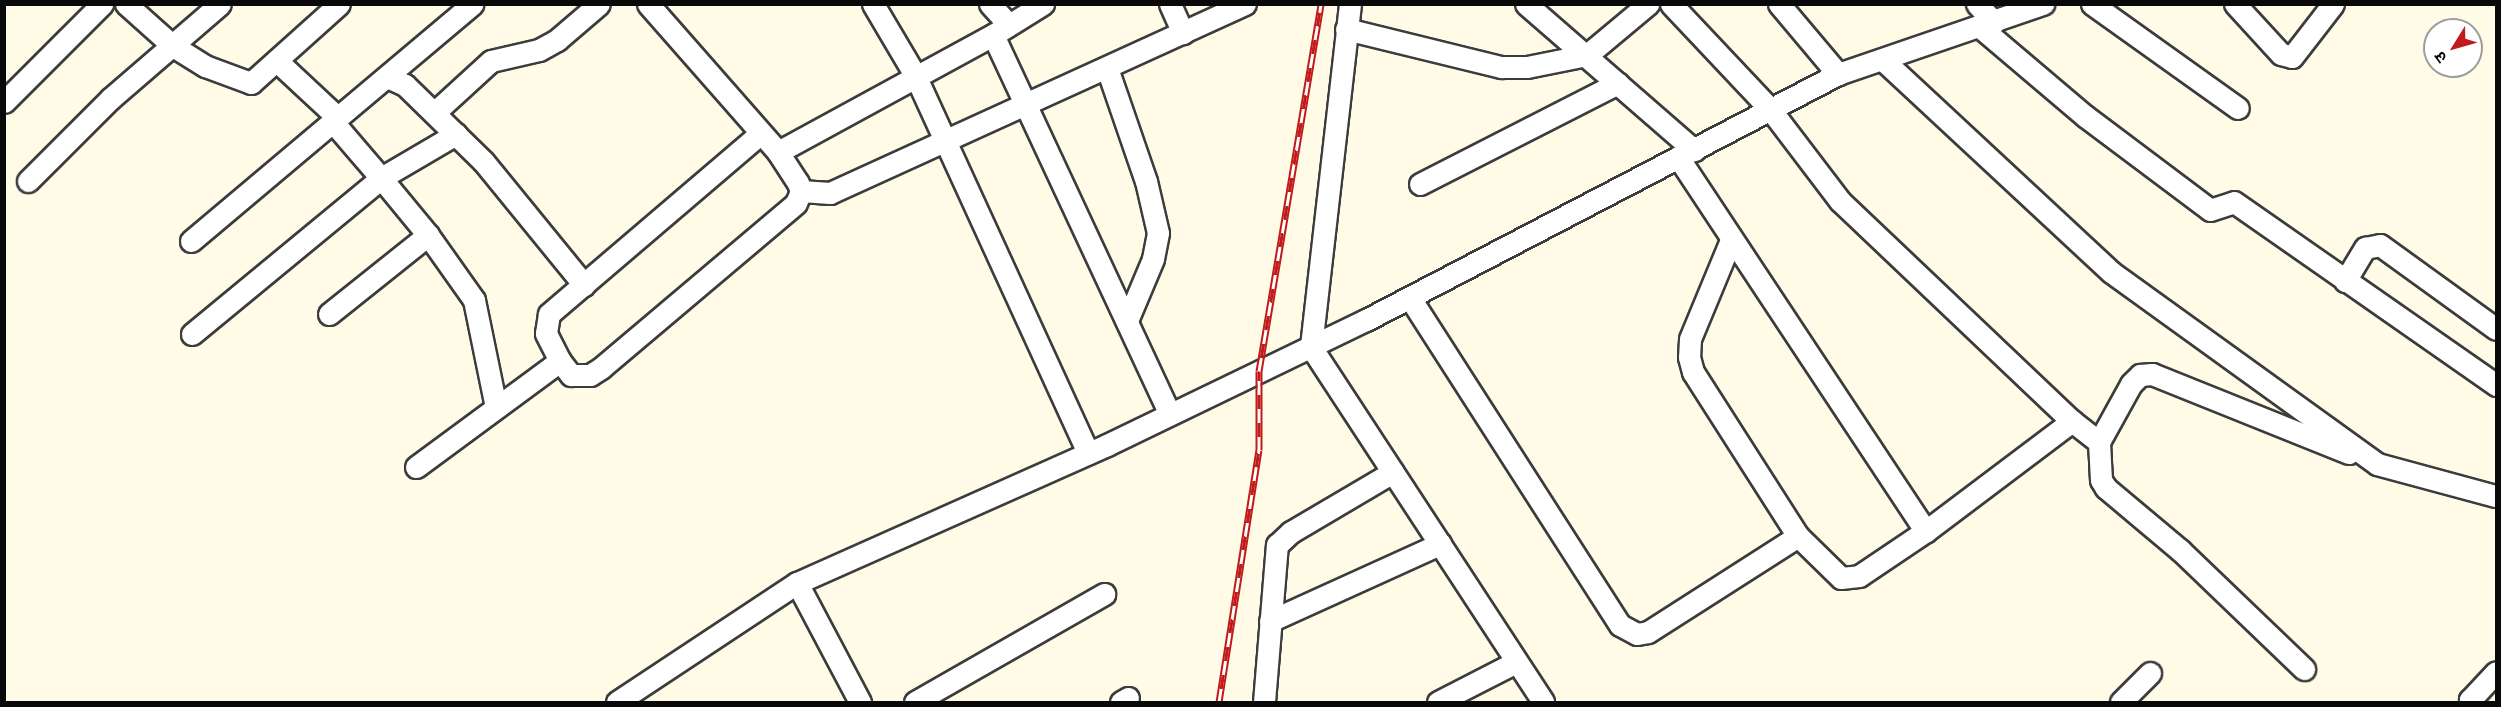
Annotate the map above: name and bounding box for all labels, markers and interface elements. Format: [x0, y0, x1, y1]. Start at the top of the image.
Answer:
north arrow [2423, 18, 2483, 78]
text: उ [2429, 48, 2451, 67]

